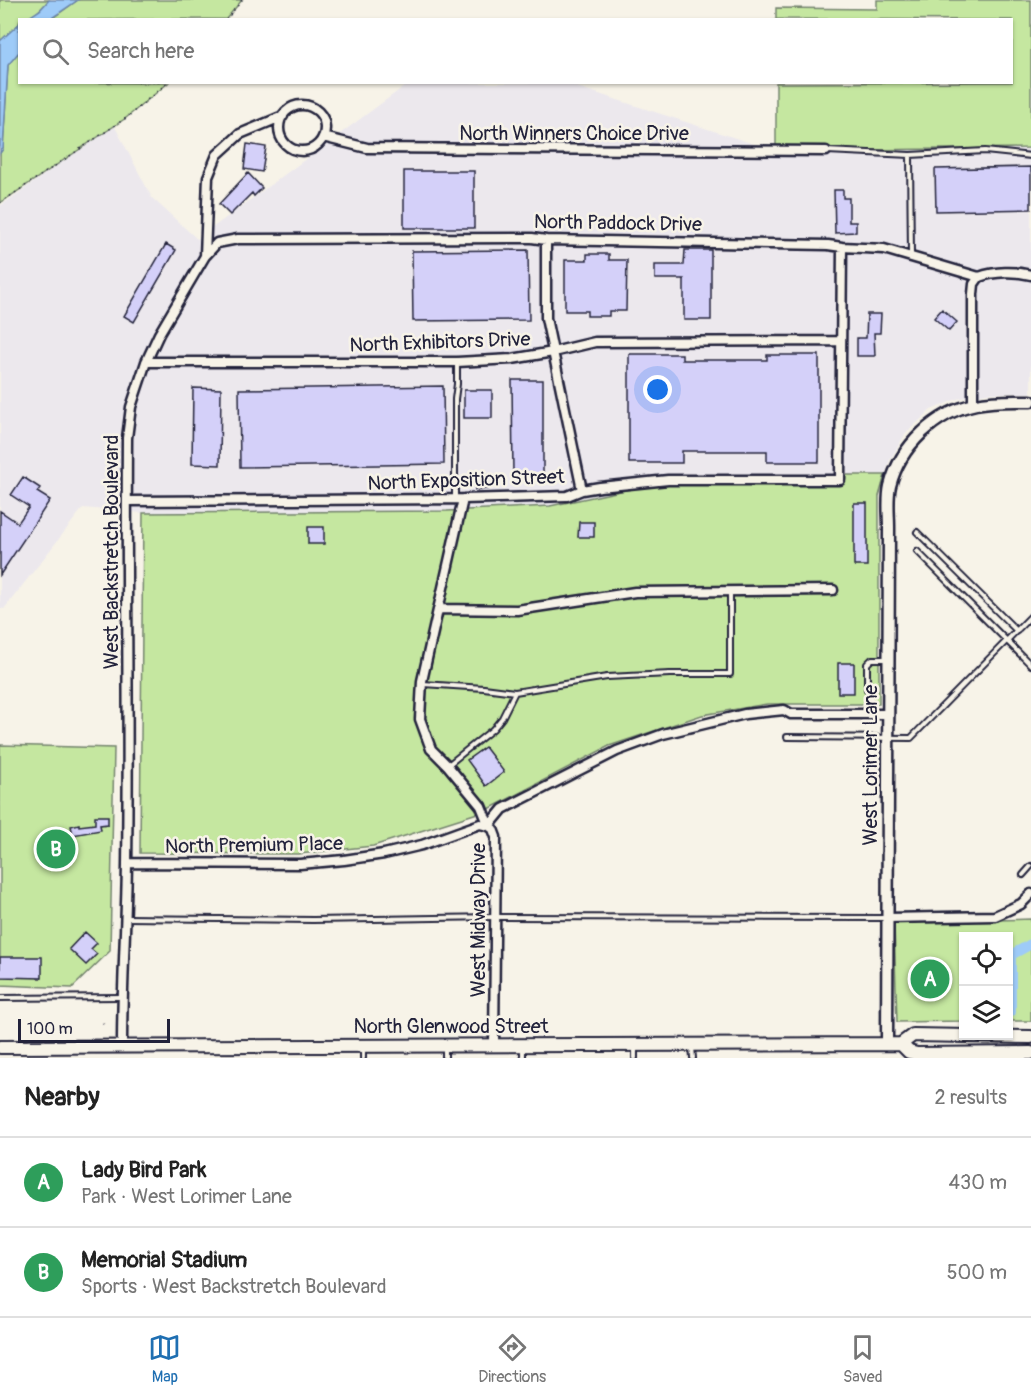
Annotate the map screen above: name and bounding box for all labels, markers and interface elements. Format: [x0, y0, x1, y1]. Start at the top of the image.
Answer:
search box [18, 18, 1013, 84]
icon: search [39, 35, 72, 68]
text: Search here [87, 37, 194, 65]
street label: North Winners Choice Drive [459, 121, 689, 146]
street label: North Paddock Drive [534, 209, 702, 237]
street label: North Exhibitors Drive [349, 326, 531, 358]
your location [643, 375, 672, 404]
street label: West Backstretch Boulevard [99, 435, 124, 669]
street label: North Exposition Street [367, 464, 566, 496]
street label: West Lorimer Lane [858, 684, 883, 845]
pin: B [36, 826, 76, 872]
street label: North Premium Place [165, 831, 343, 859]
street label: West Midway Drive [466, 843, 491, 997]
map controls [959, 932, 1013, 1040]
button: locate [959, 932, 1013, 986]
pin: A [910, 956, 950, 1002]
button: layers [959, 986, 1013, 1040]
street label: North Glenwood Street [353, 1014, 550, 1039]
scale bar [18, 1016, 170, 1044]
text: 100 m [27, 1019, 73, 1039]
text: Nearby [24, 1081, 100, 1113]
text: 2 results [935, 1085, 1007, 1110]
text: Lady Bird Park [81, 1156, 206, 1184]
text: A [37, 1170, 50, 1195]
text: 430 m [948, 1170, 1007, 1195]
text: Park · West Lorimer Lane [81, 1184, 292, 1209]
text: Memorial Stadium [81, 1246, 247, 1274]
text: B [38, 1260, 49, 1285]
text: 500 m [947, 1260, 1007, 1285]
text: Sports · West Backstretch Boulevard [81, 1274, 387, 1299]
tab: Map [148, 1331, 181, 1387]
tab: Directions [478, 1331, 546, 1387]
tab: Saved [843, 1331, 883, 1387]

